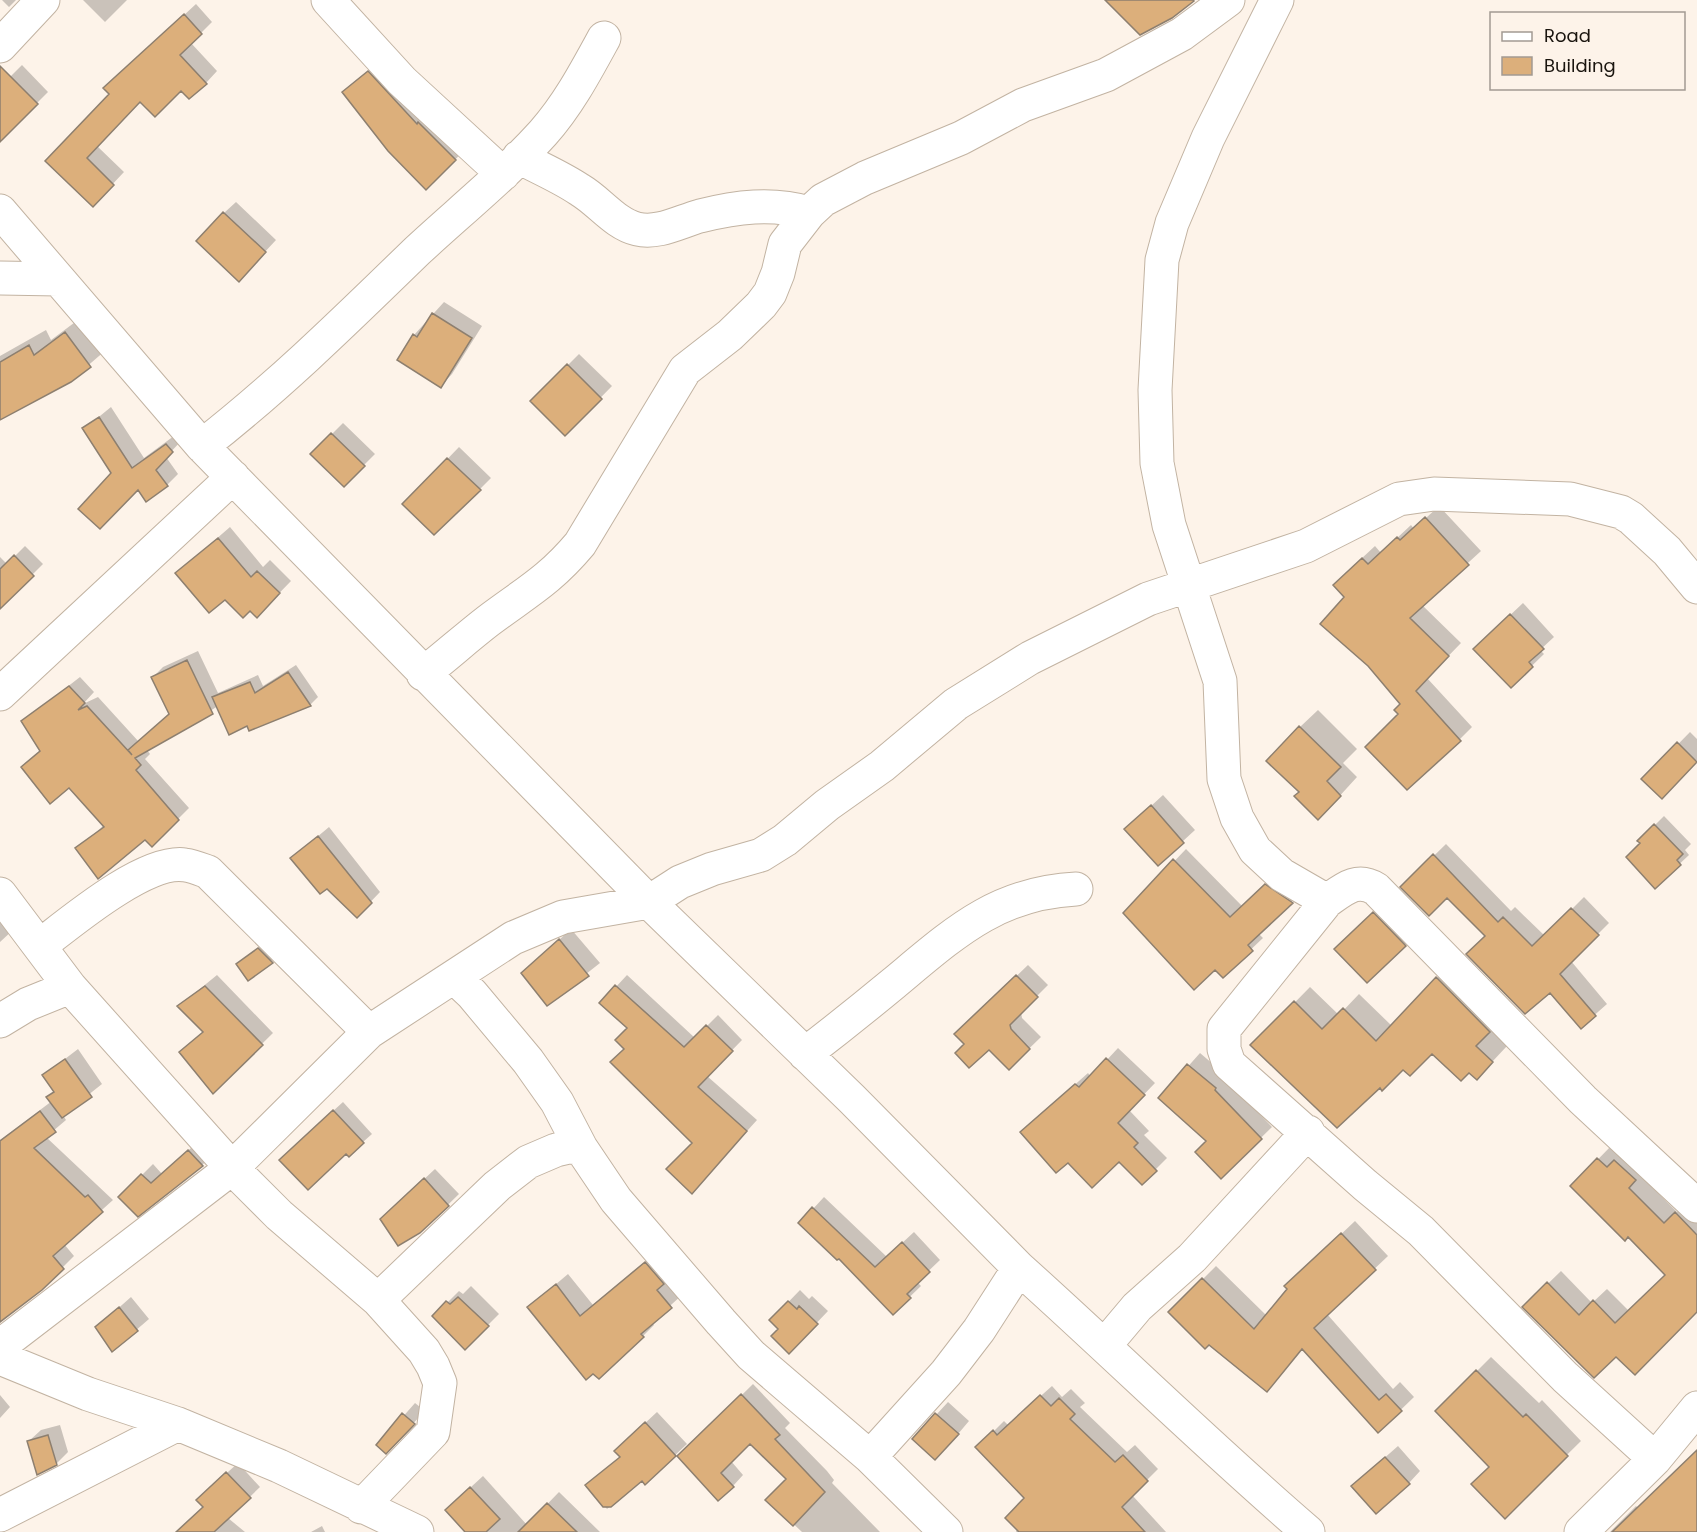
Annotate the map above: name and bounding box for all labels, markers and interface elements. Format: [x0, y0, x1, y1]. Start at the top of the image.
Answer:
legend [1490, 12, 1685, 90]
text: Road [1544, 23, 1591, 48]
text: Building [1544, 53, 1616, 78]

